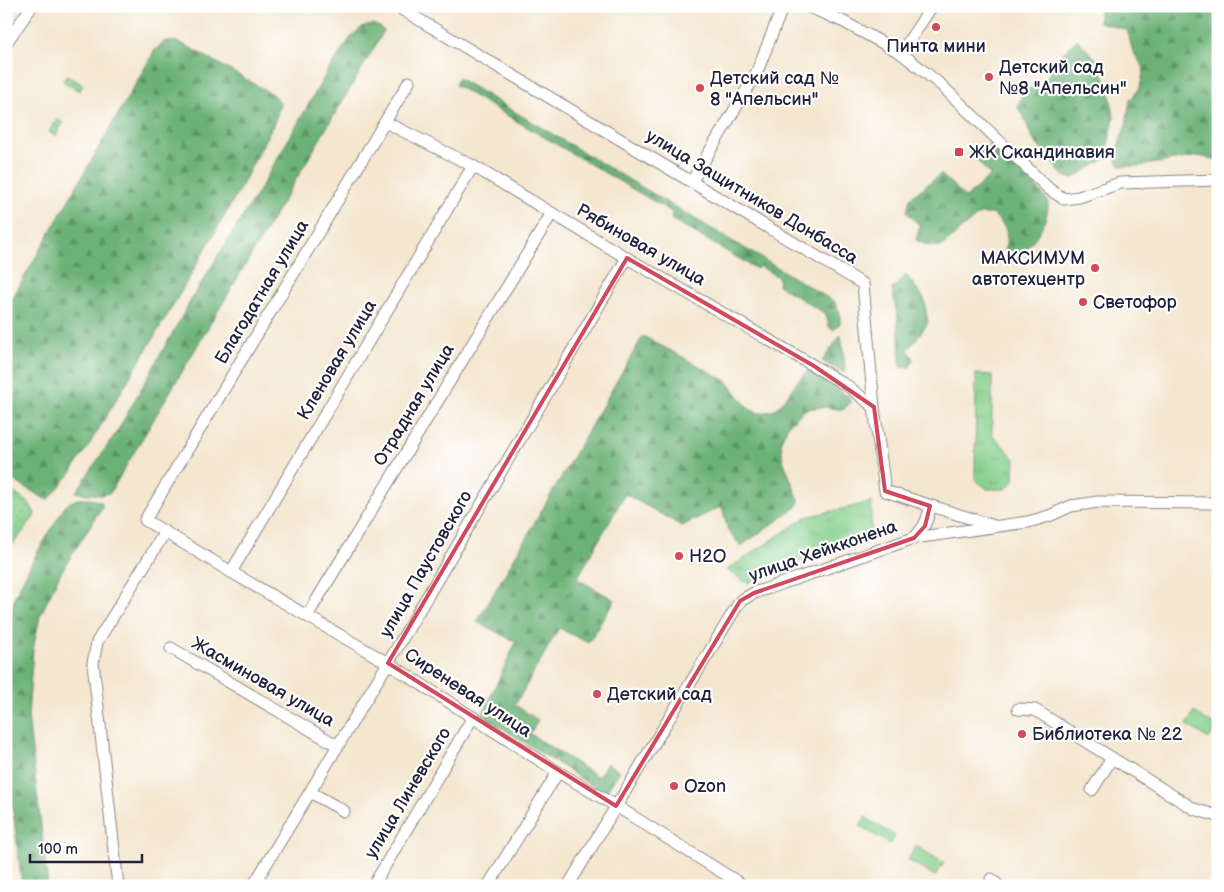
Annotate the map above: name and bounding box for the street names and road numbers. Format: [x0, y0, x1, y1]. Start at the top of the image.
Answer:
street label: улица Защитников Донбасса [642, 125, 862, 269]
street label: Рябиновая улица [573, 200, 710, 291]
street label: Благодатная улица [211, 216, 313, 368]
street label: Кленовая улица [293, 296, 381, 424]
street label: Отрадная улица [369, 340, 459, 470]
street label: улица Паустовского [375, 487, 477, 641]
street label: улица Хейкконена [746, 516, 900, 586]
street label: Жасминовая улица [188, 633, 338, 732]
street label: Сиреневая улица [400, 644, 536, 742]
street label: улица Линевского [361, 724, 455, 862]

